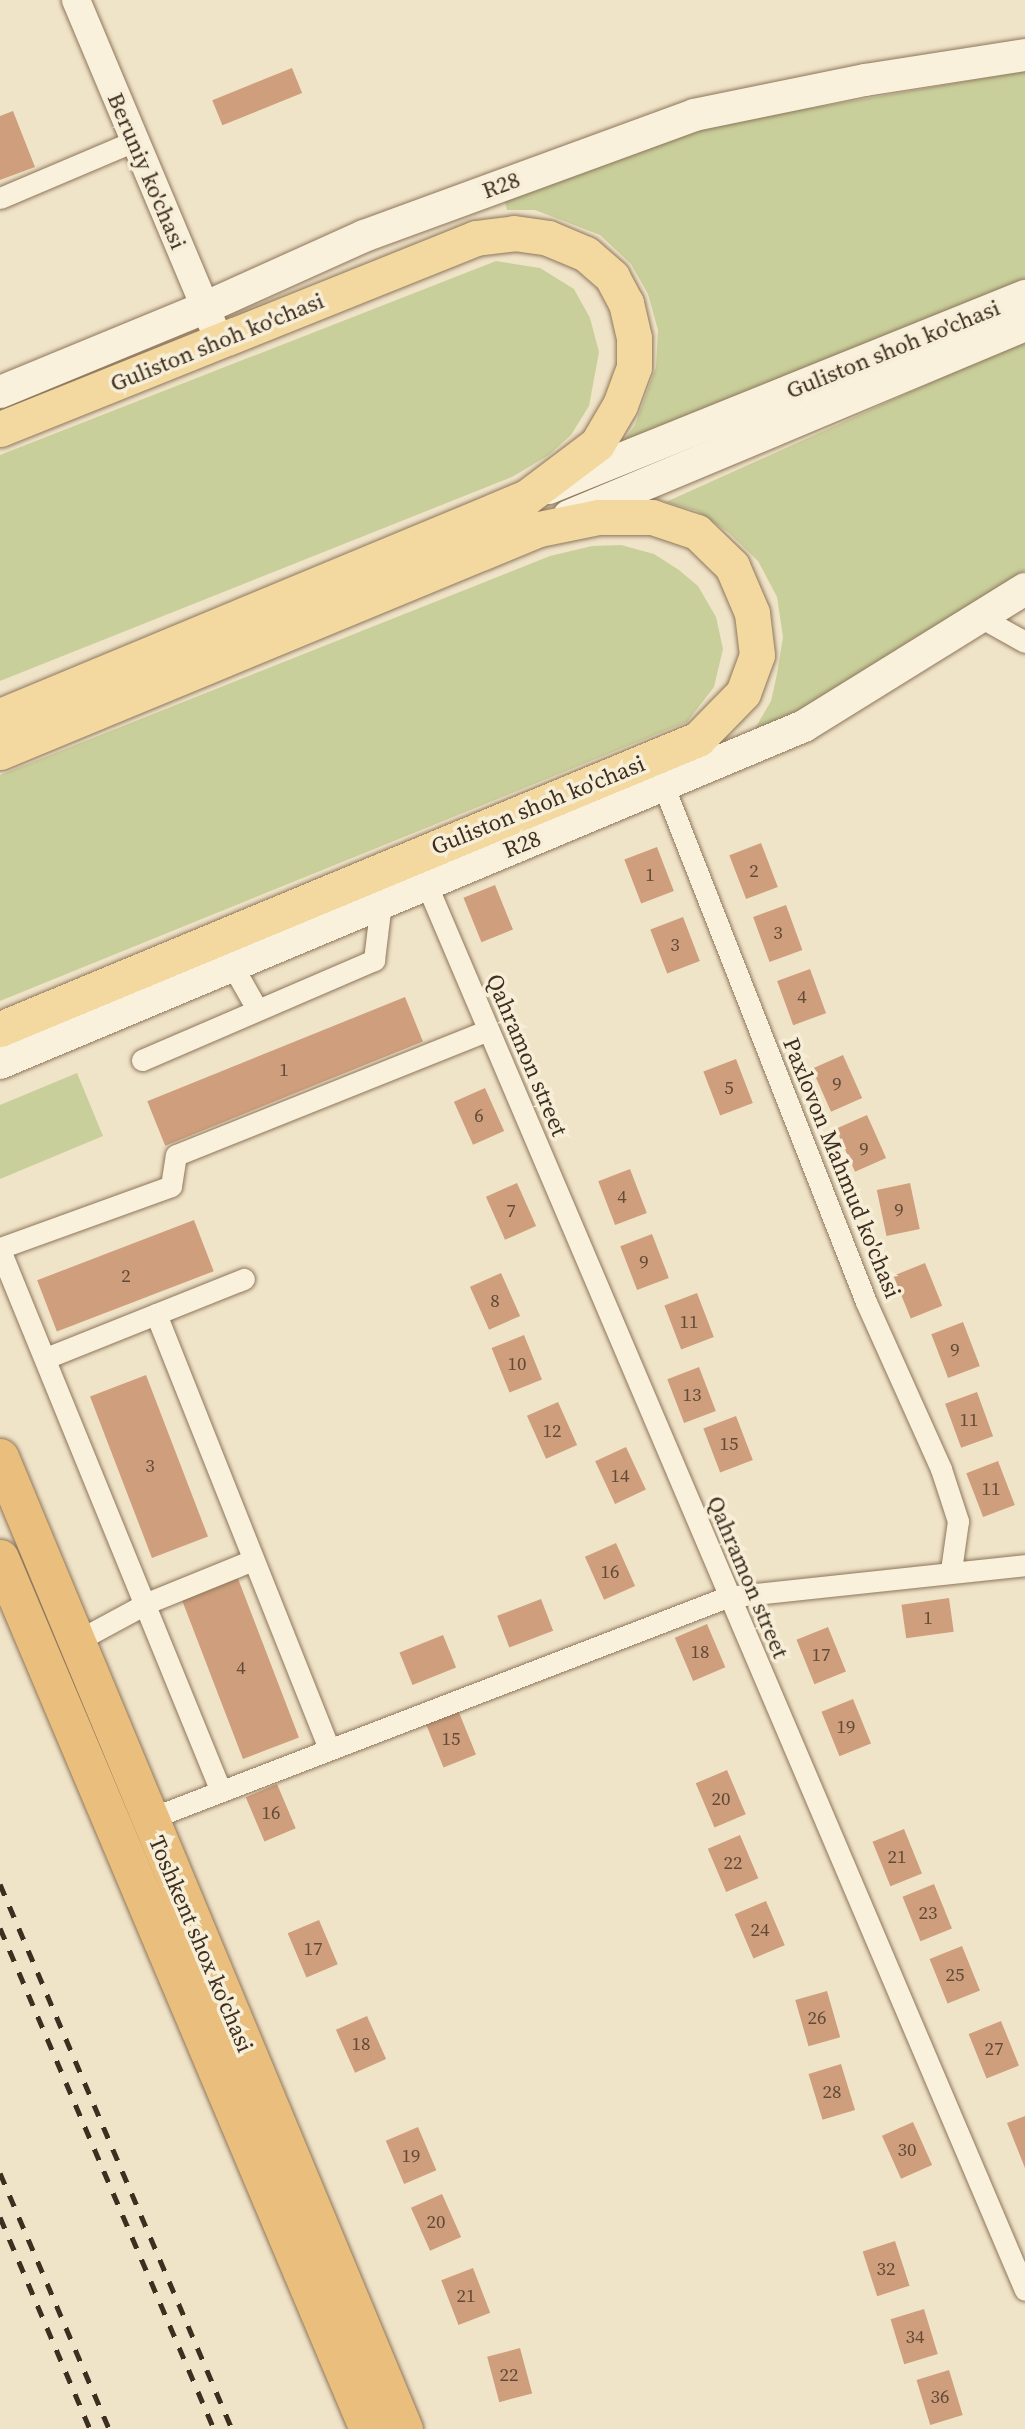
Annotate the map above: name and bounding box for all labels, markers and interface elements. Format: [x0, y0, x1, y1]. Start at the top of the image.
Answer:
street label: Beruniy ko'chasi [102, 89, 192, 253]
street label: R28 [478, 166, 524, 204]
street label: Guliston shoh ko'chasi [106, 287, 328, 397]
street label: Guliston shoh ko'chasi [782, 294, 1004, 404]
street label: Guliston shoh ko'chasi [427, 750, 649, 860]
street label: R28 [499, 824, 545, 864]
house number: 2 [749, 860, 759, 882]
house number: 1 [645, 864, 655, 886]
house number: 3 [773, 922, 783, 944]
house number: 3 [670, 934, 680, 956]
street label: Qahramon street [480, 970, 574, 1140]
house number: 4 [797, 986, 807, 1008]
street label: Paxlovon Mahmud ko'chasi [777, 1034, 907, 1302]
house number: 1 [279, 1059, 289, 1081]
house number: 9 [832, 1073, 842, 1095]
house number: 5 [724, 1077, 734, 1099]
house number: 6 [474, 1105, 484, 1127]
house number: 9 [859, 1138, 869, 1160]
house number: 4 [617, 1186, 627, 1208]
house number: 9 [894, 1199, 904, 1221]
house number: 7 [506, 1200, 516, 1222]
house number: 9 [639, 1251, 649, 1273]
house number: 2 [121, 1265, 131, 1287]
house number: 8 [490, 1290, 500, 1312]
house number: 11 [680, 1311, 698, 1333]
house number: 9 [950, 1339, 960, 1361]
house number: 10 [508, 1353, 526, 1375]
house number: 13 [683, 1384, 701, 1406]
house number: 11 [960, 1409, 978, 1431]
house number: 12 [543, 1420, 561, 1442]
house number: 15 [720, 1433, 738, 1455]
house number: 3 [145, 1455, 155, 1477]
house number: 14 [611, 1465, 629, 1487]
house number: 11 [982, 1478, 1000, 1500]
street label: Qahramon street [701, 1492, 795, 1662]
house number: 16 [601, 1561, 619, 1583]
house number: 1 [923, 1607, 933, 1629]
house number: 18 [691, 1641, 709, 1663]
house number: 17 [812, 1644, 830, 1666]
house number: 4 [236, 1657, 246, 1679]
house number: 19 [837, 1716, 855, 1738]
house number: 15 [442, 1728, 460, 1750]
house number: 20 [712, 1788, 730, 1810]
house number: 16 [262, 1802, 280, 1824]
street label: Toshkent shox ko'chasi [143, 1832, 259, 2056]
house number: 21 [888, 1846, 906, 1868]
house number: 22 [724, 1852, 742, 1874]
house number: 23 [919, 1902, 937, 1924]
house number: 24 [751, 1919, 769, 1941]
house number: 17 [304, 1938, 322, 1960]
house number: 25 [946, 1964, 964, 1986]
house number: 26 [808, 2007, 826, 2029]
house number: 18 [352, 2033, 370, 2055]
house number: 27 [985, 2038, 1003, 2060]
house number: 28 [823, 2081, 841, 2103]
house number: 30 [898, 2139, 916, 2161]
house number: 19 [402, 2145, 420, 2167]
house number: 20 [427, 2211, 445, 2233]
house number: 32 [877, 2258, 895, 2280]
house number: 21 [457, 2285, 475, 2307]
house number: 34 [906, 2326, 924, 2348]
house number: 22 [500, 2364, 518, 2386]
house number: 36 [931, 2386, 949, 2408]

